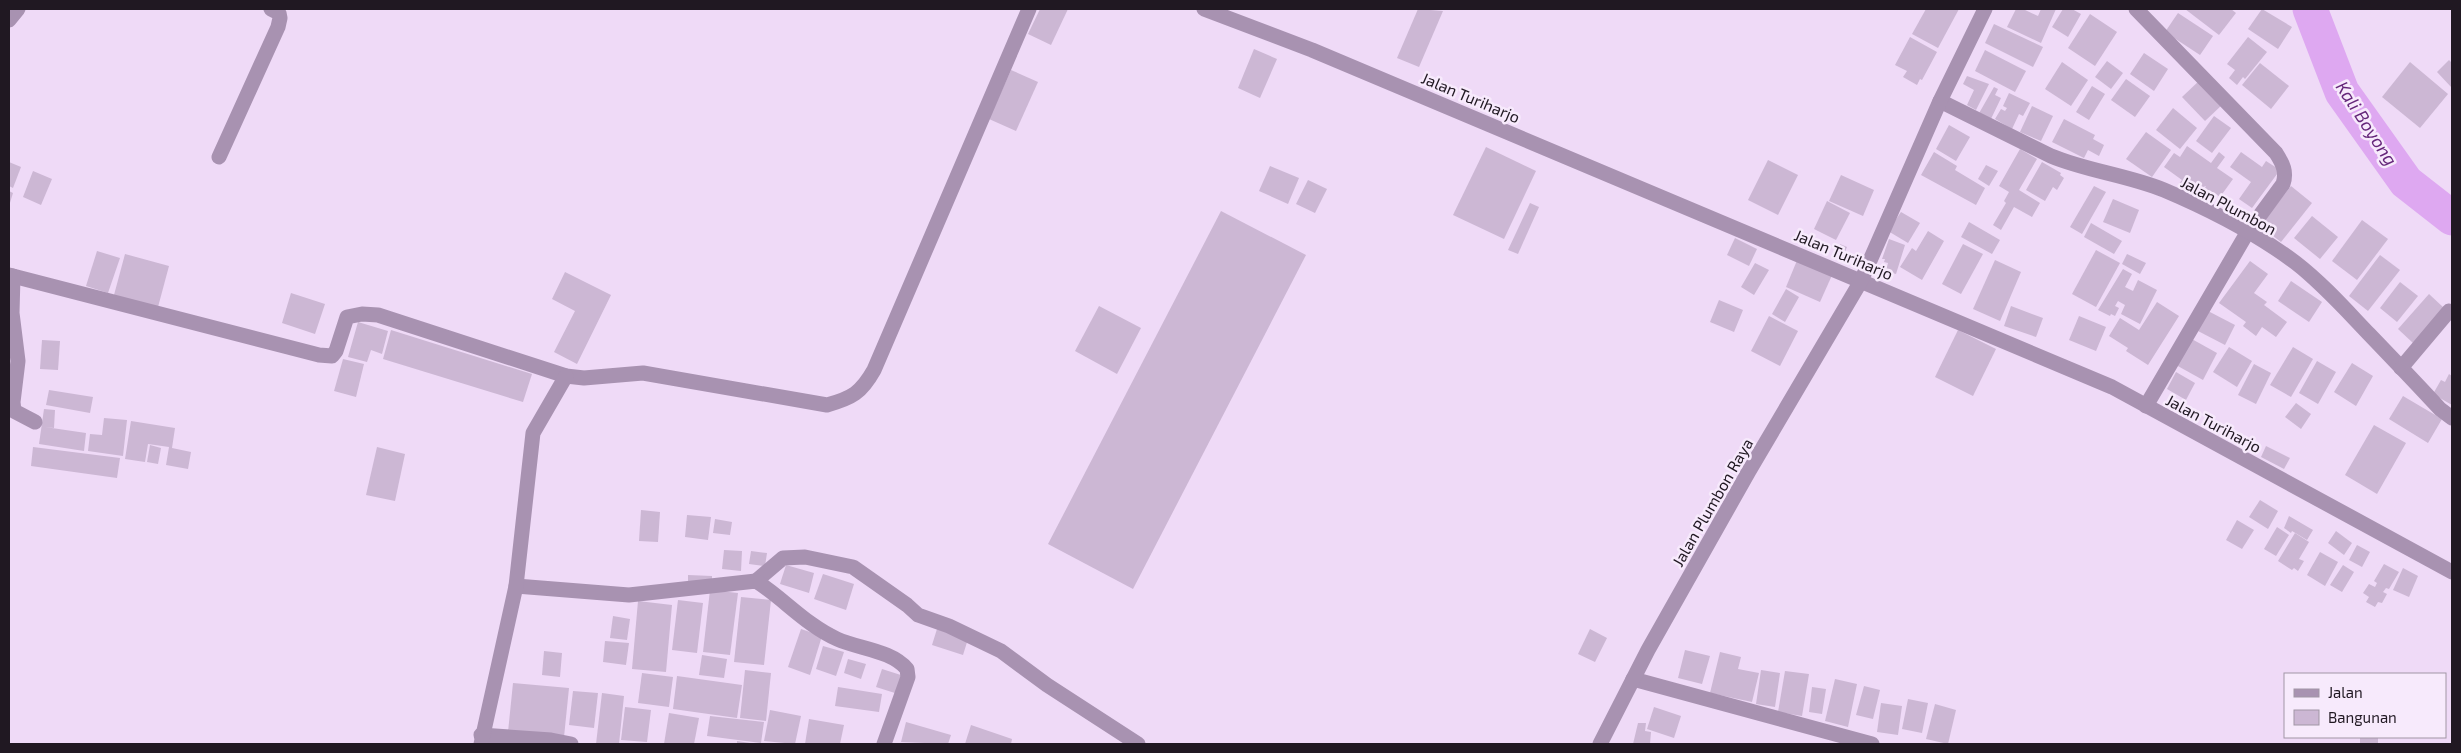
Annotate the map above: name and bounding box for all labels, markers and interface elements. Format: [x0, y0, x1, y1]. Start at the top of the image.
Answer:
street label: Jalan Turiharjo [1418, 68, 1523, 127]
water label: Kali Boyong [2332, 77, 2402, 169]
street label: Jalan Plumbon [2178, 172, 2280, 238]
street label: Jalan Turiharjo [1791, 225, 1896, 284]
street label: Jalan Turiharjo [2163, 390, 2265, 457]
street label: Jalan Plumbon Raya [1668, 435, 1756, 569]
legend [2284, 673, 2446, 738]
text: Jalan [2328, 683, 2363, 701]
text: Bangunan [2328, 708, 2397, 726]

